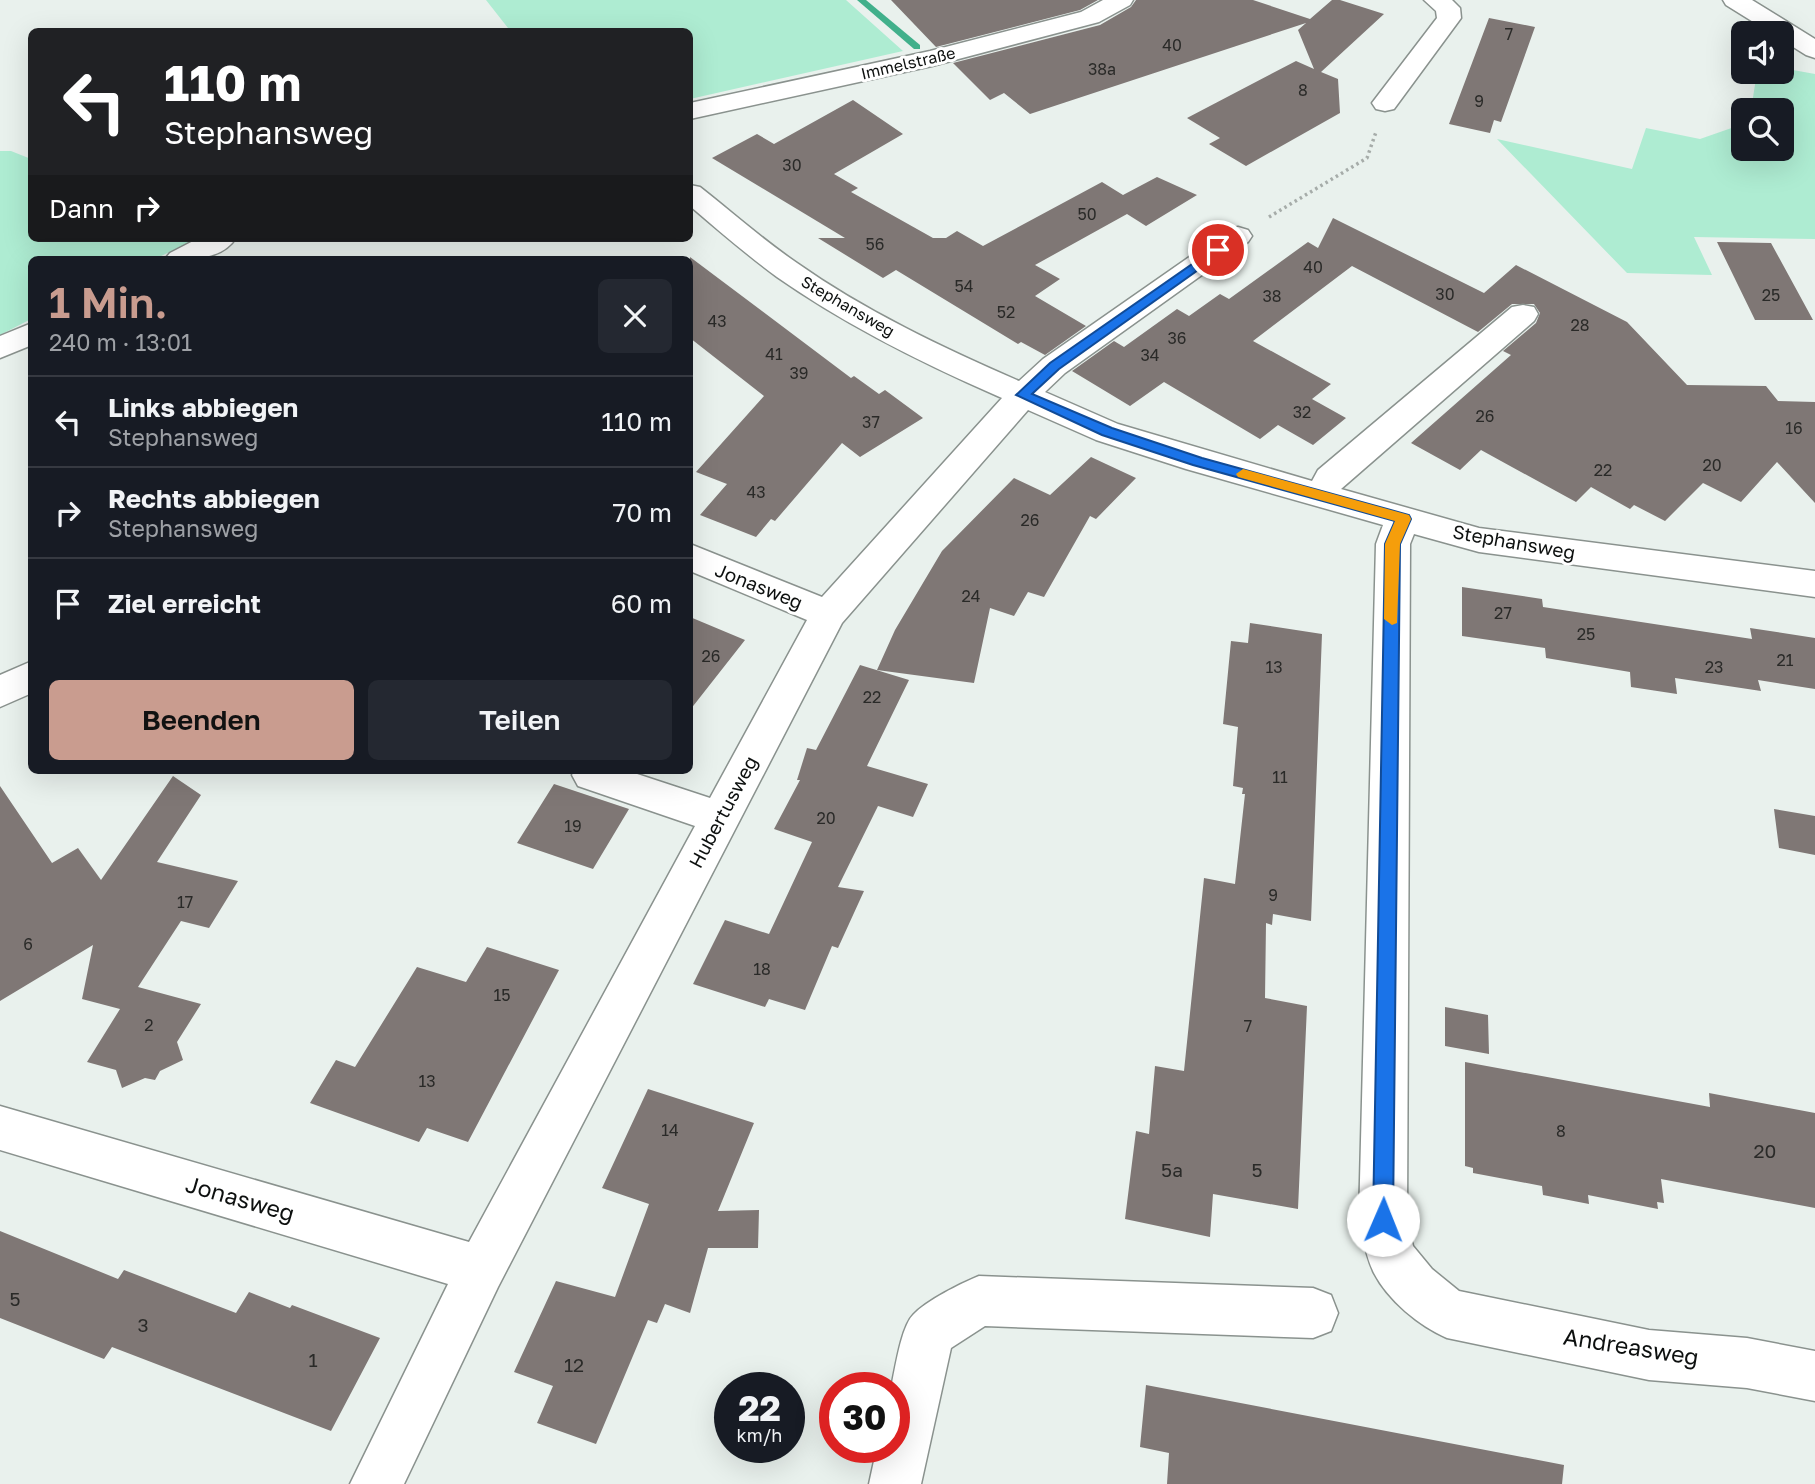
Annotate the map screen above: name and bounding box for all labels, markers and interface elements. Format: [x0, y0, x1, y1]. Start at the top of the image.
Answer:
map controls [1731, 21, 1794, 161]
button: sound [1731, 21, 1794, 84]
house number: 7 [1505, 24, 1513, 44]
house number: 40 [1162, 35, 1182, 55]
street label: Immelstraße [859, 42, 957, 84]
text: 110 m [164, 53, 301, 112]
icon: left [49, 56, 140, 147]
house number: 38a [1088, 59, 1116, 79]
house number: 8 [1298, 80, 1308, 100]
house number: 9 [1474, 91, 1484, 111]
button: search [1731, 98, 1794, 161]
text: Stephansweg [164, 113, 373, 151]
house number: 30 [782, 155, 802, 175]
icon: right [128, 189, 166, 227]
text: Dann [49, 193, 114, 224]
house number: 50 [1077, 204, 1097, 224]
pin [1188, 220, 1248, 280]
icon: arrive [1199, 231, 1237, 269]
house number: 56 [866, 234, 884, 254]
house number: 40 [1303, 257, 1323, 277]
street label: Stephansweg [798, 271, 898, 341]
house number: 54 [954, 276, 974, 296]
text: 1 Min. [49, 277, 167, 327]
button: close [598, 279, 672, 353]
house number: 30 [1435, 284, 1455, 304]
house number: 25 [1762, 285, 1780, 305]
house number: 38 [1262, 286, 1282, 306]
house number: 52 [997, 302, 1015, 322]
house number: 43 [707, 311, 727, 331]
house number: 28 [1570, 315, 1590, 335]
text: 240 m · 13:01 [49, 328, 192, 356]
house number: 36 [1167, 328, 1187, 348]
house number: 41 [765, 344, 783, 364]
house number: 34 [1140, 345, 1160, 365]
house number: 39 [789, 363, 809, 383]
text: Links abbiegen [108, 392, 298, 423]
house number: 32 [1293, 402, 1311, 422]
icon: left [49, 403, 87, 441]
text: 110 m [601, 406, 672, 437]
house number: 26 [1476, 406, 1494, 426]
house number: 37 [862, 412, 880, 432]
house number: 16 [1785, 418, 1803, 438]
text: Stephansweg [108, 423, 258, 451]
house number: 20 [1702, 455, 1722, 475]
house number: 22 [1594, 460, 1612, 480]
house number: 43 [746, 482, 766, 502]
text: Rechts abbiegen [108, 483, 320, 514]
icon: right [49, 494, 87, 532]
text: 70 m [613, 497, 672, 528]
house number: 26 [1021, 510, 1039, 530]
text: Stephansweg [108, 514, 258, 542]
street label: Stephansweg [1451, 519, 1577, 564]
street label: Jonasweg [712, 558, 806, 613]
icon: arrive [49, 585, 87, 623]
house number: 24 [961, 586, 981, 606]
text: Ziel erreicht [108, 588, 261, 619]
text: 60 m [611, 588, 672, 619]
house number: 27 [1494, 603, 1512, 623]
house number: 25 [1577, 624, 1595, 644]
house number: 26 [702, 646, 720, 666]
house number: 21 [1776, 650, 1794, 670]
house number: 13 [1265, 657, 1283, 677]
house number: 23 [1705, 657, 1723, 677]
button: Beenden [49, 680, 354, 760]
button: Teilen [368, 680, 672, 760]
house number: 22 [863, 687, 881, 707]
street label: Hubertusweg [683, 752, 762, 872]
house number: 11 [1272, 767, 1288, 787]
house number: 20 [816, 808, 836, 828]
house number: 19 [564, 816, 582, 836]
house number: 9 [1268, 885, 1278, 905]
house number: 17 [177, 892, 193, 912]
house number: 6 [23, 934, 33, 954]
house number: 18 [753, 959, 771, 979]
house number: 15 [493, 985, 511, 1005]
house number: 2 [144, 1015, 154, 1035]
house number: 7 [1244, 1016, 1252, 1036]
house number: 13 [418, 1071, 436, 1091]
house number: 14 [661, 1120, 679, 1140]
house number: 8 [1556, 1121, 1566, 1141]
house number: 20 [1754, 1139, 1776, 1162]
house number: 5a [1161, 1158, 1183, 1181]
house number: 5 [1251, 1158, 1263, 1181]
street label: Jonasweg [183, 1169, 298, 1227]
position arrow [1346, 1183, 1420, 1257]
house number: 5 [9, 1287, 21, 1310]
house number: 3 [137, 1313, 149, 1336]
street label: Andreasweg [1561, 1321, 1701, 1371]
house number: 1 [308, 1348, 318, 1371]
house number: 12 [564, 1353, 584, 1376]
speed limit sign: 30 [819, 1372, 910, 1463]
text: 22 [738, 1387, 781, 1429]
text: km/h [737, 1424, 782, 1446]

